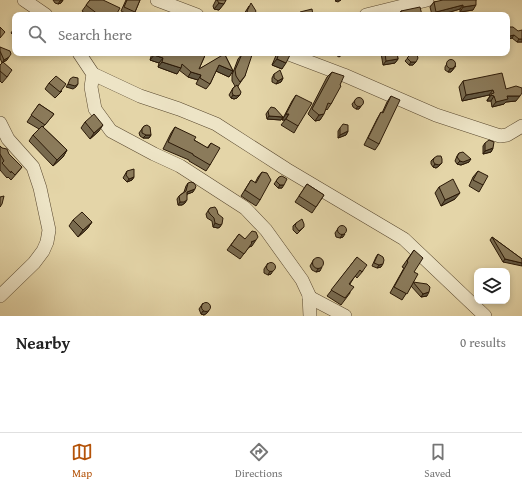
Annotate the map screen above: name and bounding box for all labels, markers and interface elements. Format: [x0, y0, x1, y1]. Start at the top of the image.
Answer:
search box [12, 12, 510, 56]
icon: search [26, 23, 48, 45]
text: Search here [58, 24, 132, 45]
map controls [474, 268, 510, 304]
button: layers [474, 268, 510, 304]
text: Nearby [16, 330, 70, 355]
text: 0 results [460, 333, 506, 352]
tab: Map [71, 441, 93, 481]
tab: Directions [235, 441, 282, 481]
tab: Saved [424, 441, 451, 481]

